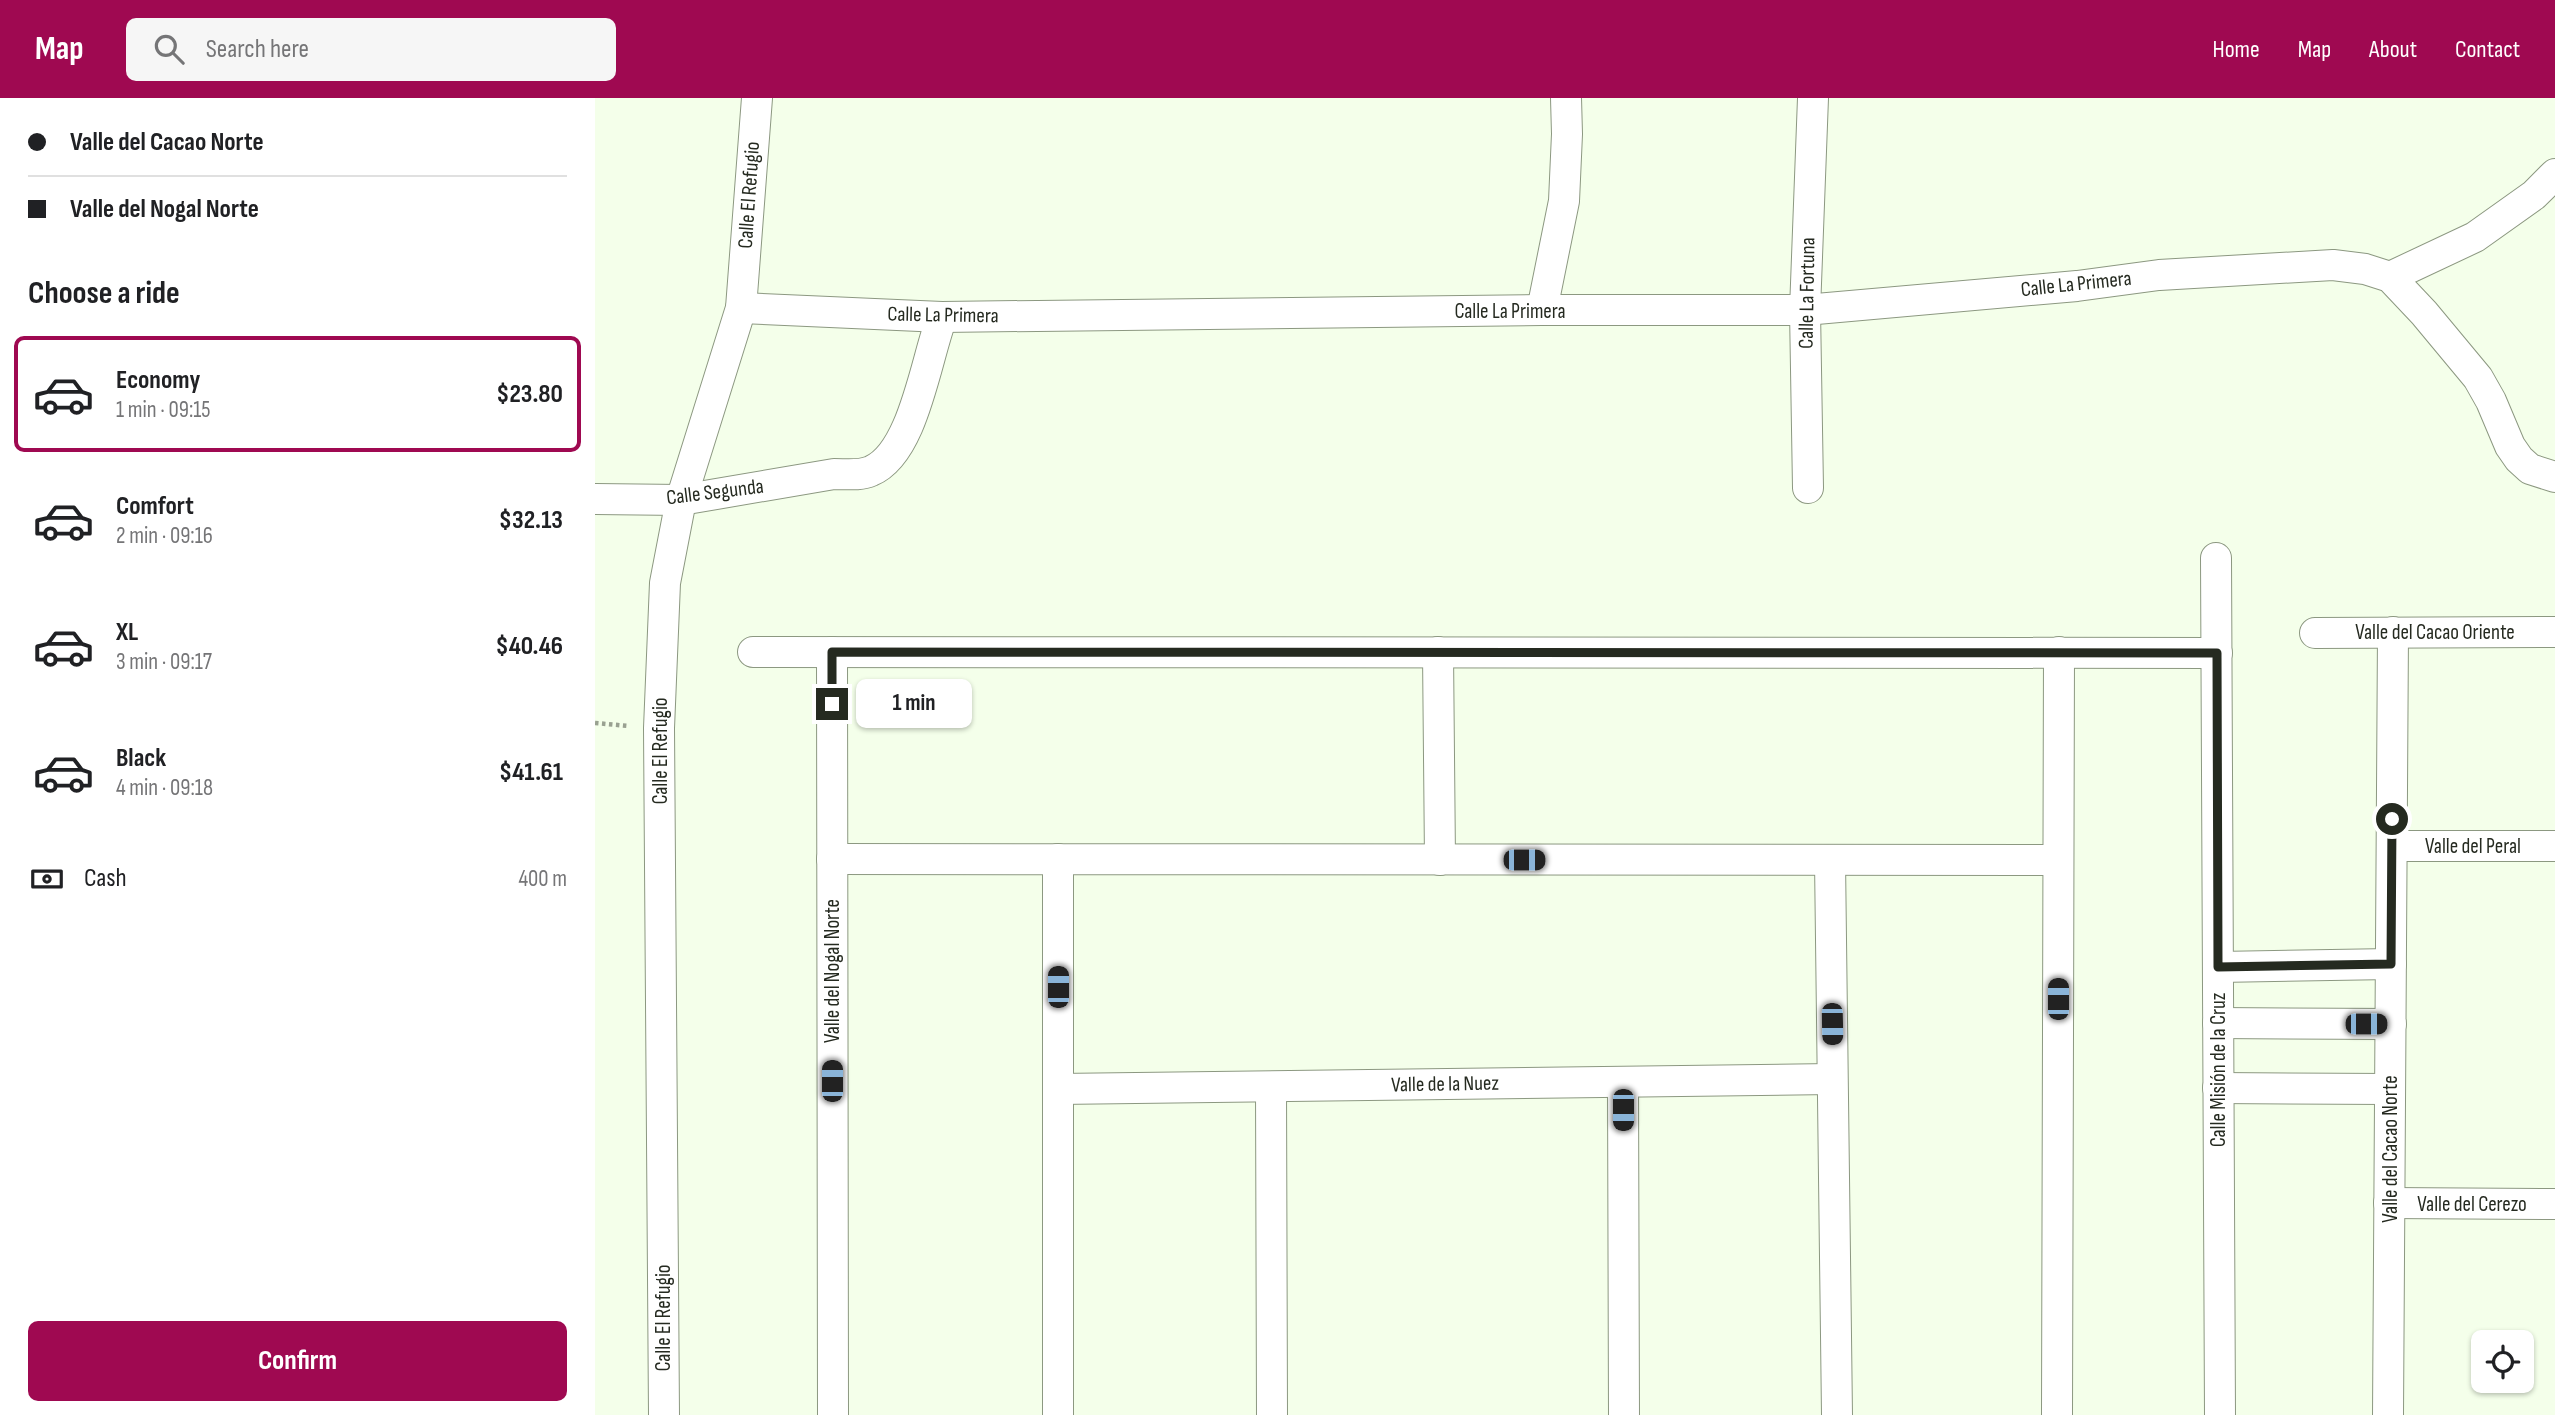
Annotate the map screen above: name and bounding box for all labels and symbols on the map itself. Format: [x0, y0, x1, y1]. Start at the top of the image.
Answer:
street label: Calle El Refugio [733, 141, 765, 249]
street label: Calle La Fortuna [1794, 237, 1820, 349]
street label: Calle La Primera [2019, 266, 2133, 302]
street label: Calle La Primera [1454, 299, 1566, 324]
street label: Calle La Primera [887, 302, 999, 328]
street label: Calle Segunda [665, 474, 765, 510]
street label: Valle del Cacao Oriente [2355, 620, 2515, 645]
callout: 1 min [857, 680, 972, 728]
route end [816, 688, 848, 720]
street label: Calle El Refugio [648, 697, 673, 805]
route start [2376, 803, 2408, 835]
street label: Valle del Peral [2425, 834, 2521, 859]
car [1504, 850, 1546, 871]
street label: Valle del Nogal Norte [820, 899, 845, 1043]
car [1048, 966, 1069, 1008]
car [2048, 978, 2069, 1020]
street label: Calle Misión de la Cruz [2206, 992, 2231, 1147]
car [1822, 1003, 1843, 1045]
car [2346, 1014, 2388, 1035]
car [822, 1060, 843, 1102]
street label: Valle de la Nuez [1391, 1071, 1500, 1097]
street label: Valle del Cacao Norte [2378, 1075, 2403, 1223]
car [1613, 1089, 1634, 1131]
street label: Valle del Cerezo [2417, 1192, 2527, 1217]
street label: Calle El Refugio [651, 1264, 676, 1372]

